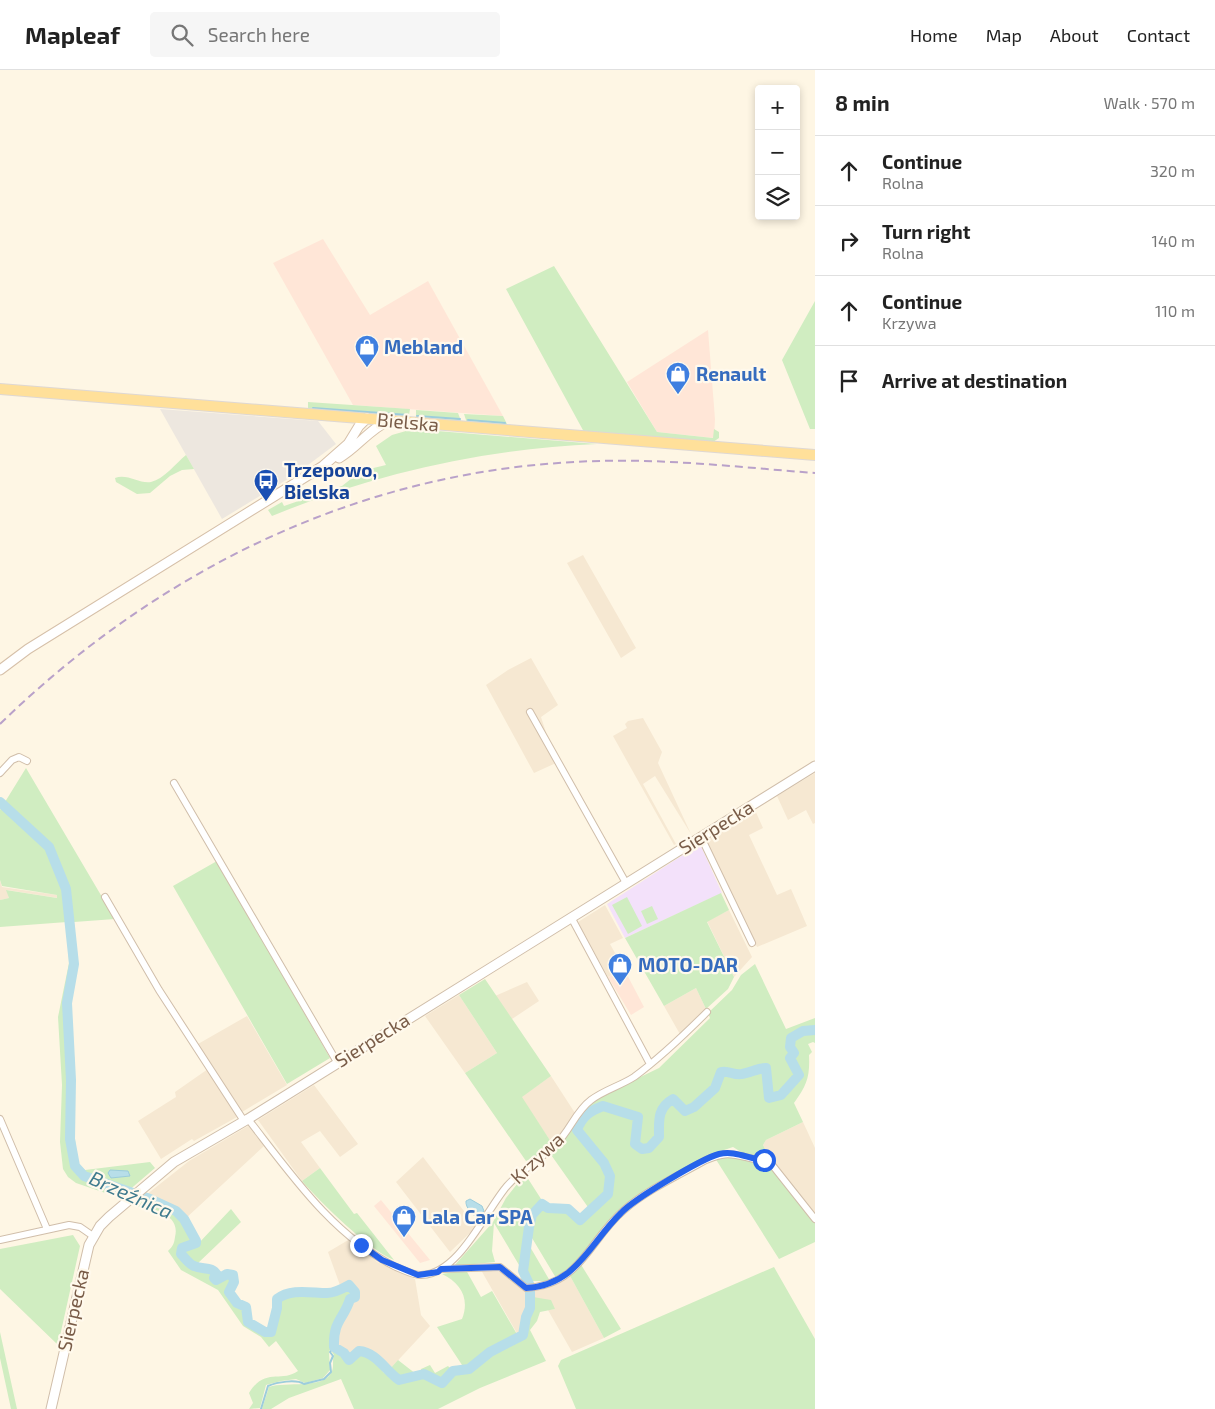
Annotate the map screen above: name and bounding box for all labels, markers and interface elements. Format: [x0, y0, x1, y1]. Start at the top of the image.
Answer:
search box [150, 12, 500, 57]
text: Mapleaf [25, 20, 120, 49]
icon: search [168, 21, 196, 49]
text: Search here [208, 23, 310, 46]
text: Home [910, 24, 958, 46]
text: Map [986, 24, 1022, 46]
text: About [1050, 24, 1099, 46]
text: Contact [1127, 24, 1190, 46]
map controls [755, 85, 800, 220]
button: + [755, 85, 800, 130]
text: 8 min [835, 90, 890, 115]
text: Walk · 570 m [1104, 93, 1195, 112]
button: − [755, 130, 800, 175]
text: Continue [882, 150, 962, 173]
icon: ahead [835, 157, 863, 185]
text: 320 m [1150, 161, 1195, 180]
text: Rolna [882, 173, 924, 192]
button: layers [755, 175, 800, 220]
text: Turn right [882, 220, 970, 243]
icon: right [835, 227, 863, 255]
text: 140 m [1152, 231, 1195, 250]
text: Rolna [882, 243, 924, 262]
text: Continue [882, 290, 962, 313]
icon: ahead [835, 297, 863, 325]
text: 110 m [1155, 301, 1195, 320]
text: Krzywa [882, 313, 936, 332]
shop icon: Mebland [354, 334, 380, 368]
place label: Mebland [384, 335, 463, 358]
shop icon: Renault [665, 361, 691, 395]
place label: Renault [696, 362, 766, 385]
icon: arrive [835, 367, 863, 395]
text: Arrive at destination [882, 369, 1067, 392]
street label: Bielska [376, 407, 440, 436]
place label: Trzepowo, Bielska [284, 458, 377, 503]
bus stop icon: Trzepowo, Bielska [253, 468, 279, 502]
street label: Sierpecka [674, 795, 757, 859]
shop icon: MOTO-DAR [607, 952, 633, 986]
place label: MOTO-DAR [638, 953, 738, 976]
street label: Sierpecka [330, 1008, 413, 1072]
street label: Krzywa [505, 1127, 568, 1188]
route start [753, 1149, 776, 1172]
water label: Brzeźnica [86, 1165, 177, 1223]
shop icon: Lala Car SPA [391, 1204, 417, 1238]
place label: Lala Car SPA [422, 1205, 533, 1228]
route end [350, 1234, 373, 1257]
street label: Sierpecka [52, 1266, 93, 1353]

